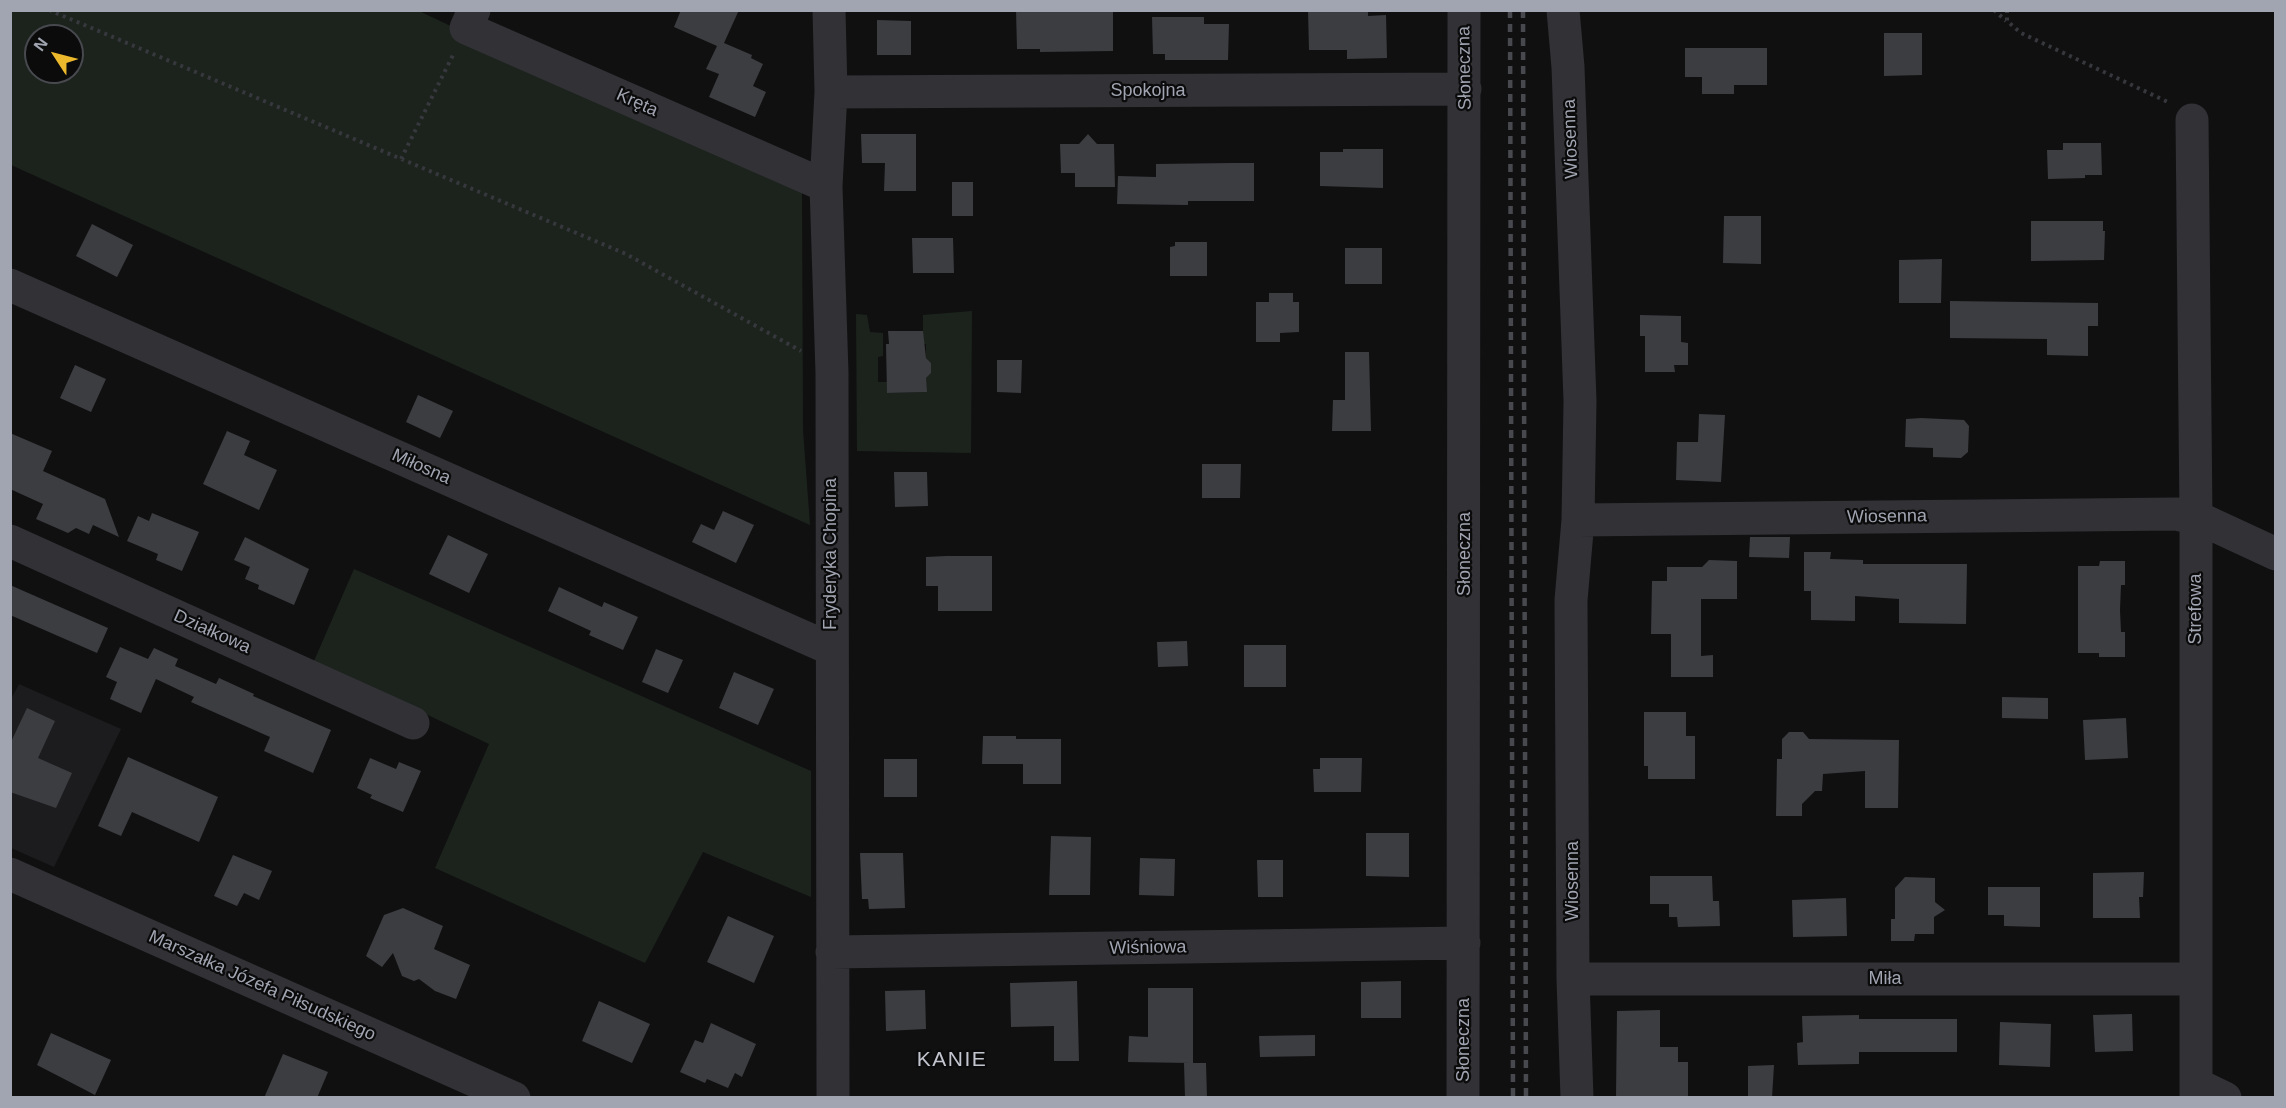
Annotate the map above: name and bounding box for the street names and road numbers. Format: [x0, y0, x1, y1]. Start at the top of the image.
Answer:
street label: Słoneczna [1453, 26, 1477, 110]
street label: Spokojna [1110, 80, 1186, 102]
street label: Kręta [613, 84, 661, 122]
street label: Wiosenna [1559, 99, 1583, 179]
street label: Miłosna [388, 445, 454, 489]
street label: Fryderyka Chopina [820, 478, 842, 630]
street label: Wiosenna [1847, 506, 1927, 528]
street label: Słoneczna [1454, 512, 1476, 596]
street label: Strefowa [2185, 573, 2207, 645]
street label: Działkowa [170, 605, 254, 659]
street label: Wiosenna [1562, 841, 1584, 921]
street label: Marszałka Józefa Piłsudskiego [145, 926, 379, 1046]
street label: Wiśniowa [1109, 937, 1187, 959]
street label: Miła [1868, 968, 1902, 990]
street label: Słoneczna [1453, 998, 1475, 1082]

